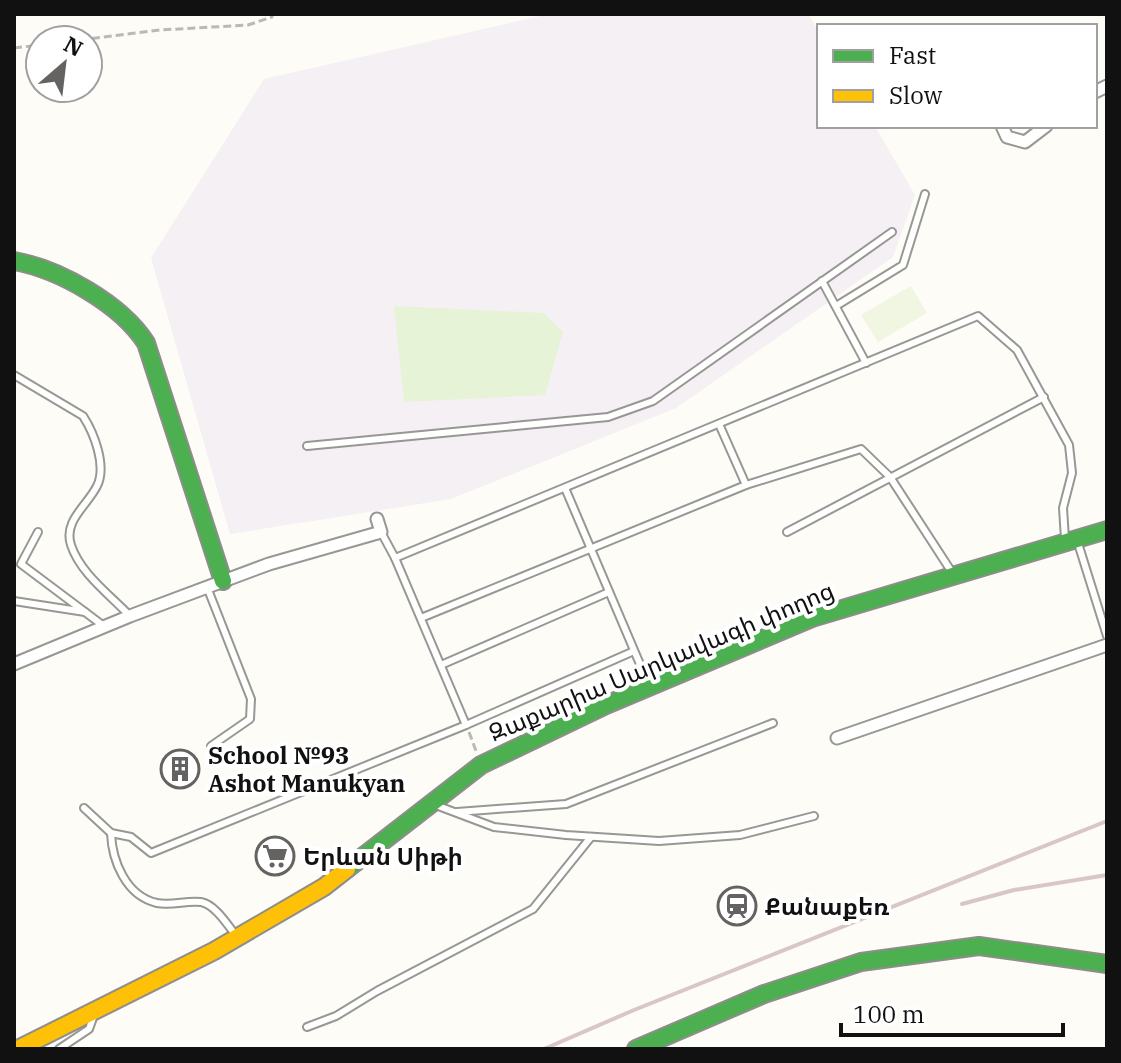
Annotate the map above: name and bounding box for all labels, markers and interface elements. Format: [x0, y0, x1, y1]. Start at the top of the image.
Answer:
north arrow [24, 24, 104, 104]
legend [817, 24, 1097, 128]
text: N [59, 29, 88, 63]
text: Fast [889, 39, 936, 71]
text: Slow [889, 79, 943, 111]
street label: Զաքարիա Սարկավագի փողոց [484, 574, 838, 748]
place label: School №93 Ashot Manukyan [208, 739, 406, 799]
building icon: School №93 Ashot Manukyan [159, 748, 201, 790]
supermarket icon: Երևան Սիթի [254, 835, 296, 877]
place label: Երևան Սիթի [303, 840, 463, 872]
station icon: Քանաքեռ [716, 885, 758, 927]
place label: Քանաքեռ [765, 890, 889, 922]
scale bar [841, 987, 1063, 1037]
text: 100 m [853, 998, 925, 1030]

